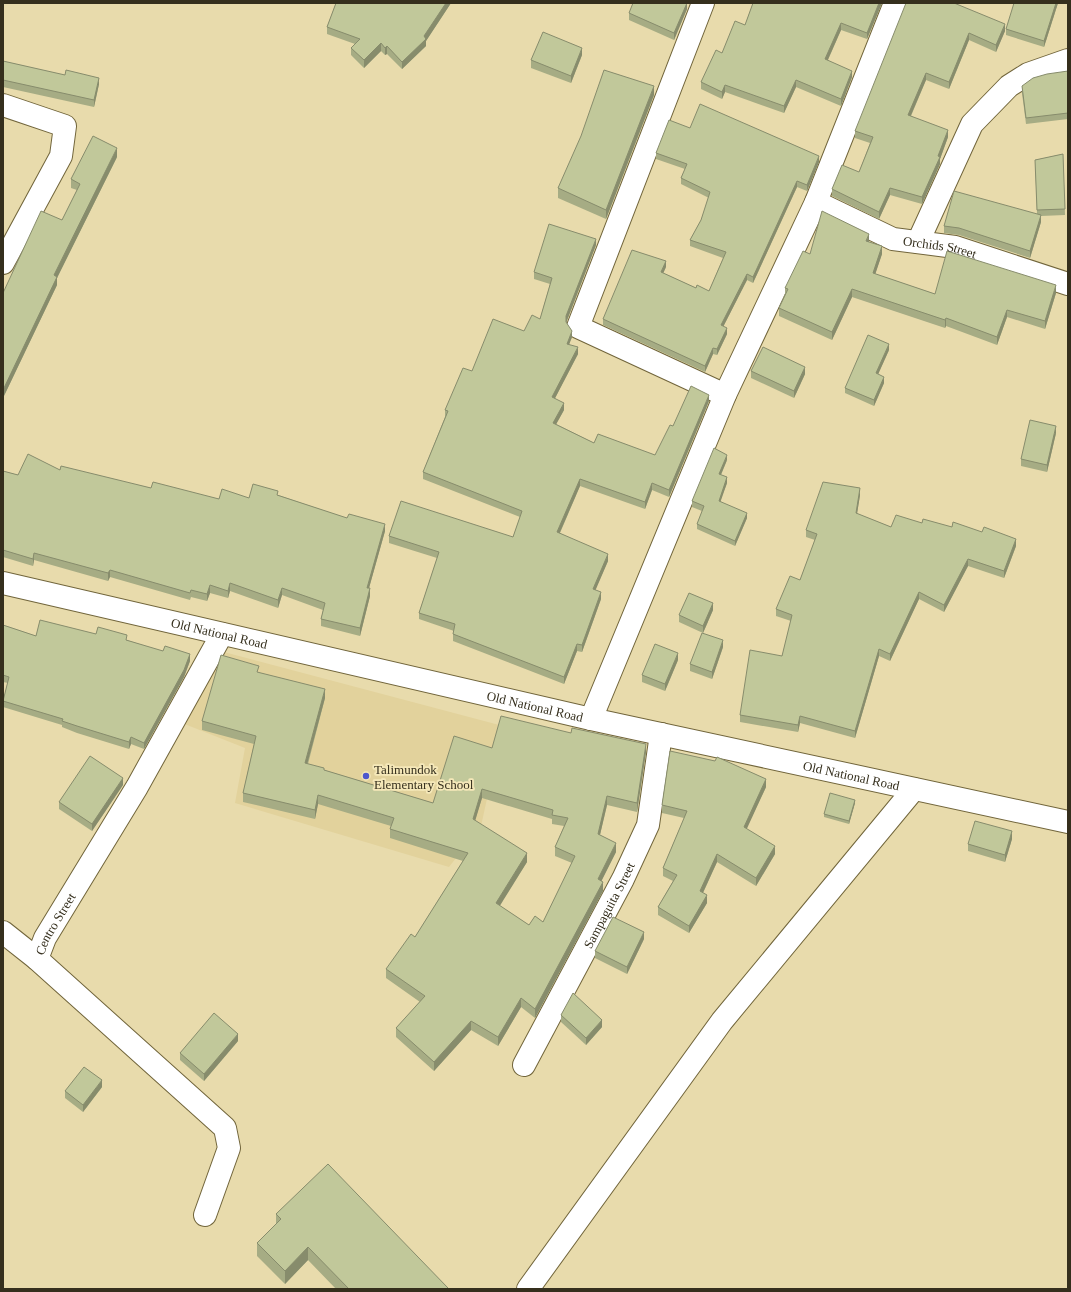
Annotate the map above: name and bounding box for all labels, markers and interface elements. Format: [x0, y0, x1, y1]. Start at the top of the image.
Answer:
street label: Orchids Street [902, 233, 979, 261]
street label: Old National Road [170, 615, 269, 652]
street label: Old National Road [485, 688, 585, 725]
street label: Old National Road [802, 758, 902, 793]
place label: Talimundok Elementary School [374, 762, 474, 792]
marker: Talimundok Elementary School [361, 771, 371, 781]
street label: Sampaguita Street [580, 859, 637, 951]
street label: Centro Street [32, 890, 78, 957]

